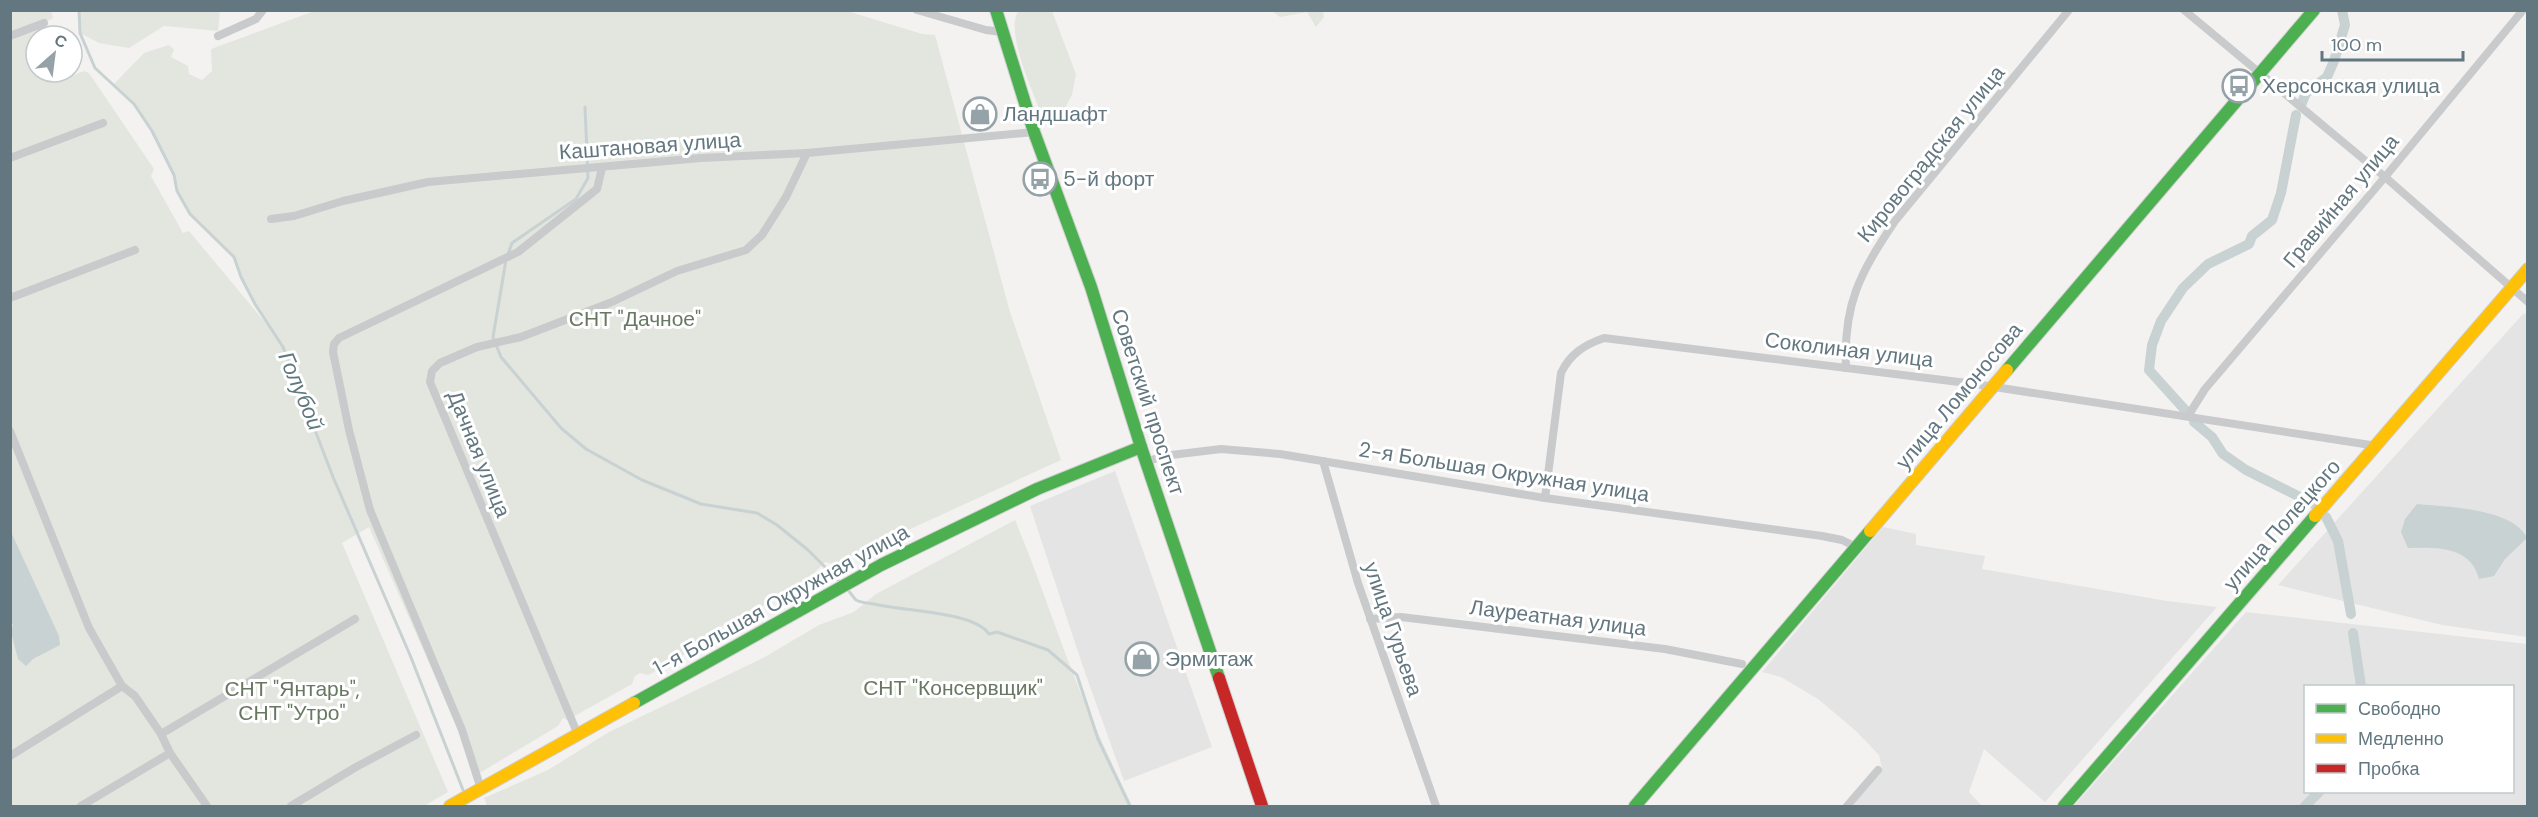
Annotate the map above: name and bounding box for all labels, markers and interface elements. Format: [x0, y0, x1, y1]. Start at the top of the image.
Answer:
north arrow [24, 24, 84, 84]
scale bar [2322, 24, 2463, 62]
text: С [51, 29, 71, 53]
text: 100 m [2331, 33, 2382, 57]
street label: Кировоградская улица [1851, 60, 2011, 248]
bus stop icon: Херсонская улица [2221, 68, 2257, 104]
place label: Херсонская улица [2262, 72, 2440, 100]
shop icon: Ландшафт [962, 96, 998, 132]
place label: Ландшафт [1003, 100, 1108, 128]
street label: Каштановая улица [558, 126, 742, 166]
street label: Гравийная улица [2277, 128, 2405, 274]
bus stop icon: 5-й форт [1022, 161, 1058, 197]
place label: 5-й форт [1063, 165, 1155, 193]
park label: СНТ "Дачное" [569, 305, 701, 333]
street label: Советский проспект [1105, 305, 1191, 499]
street label: улица Ломоносова [1889, 317, 2029, 475]
street label: Соколиная улица [1763, 326, 1935, 374]
water label: Голубой [271, 347, 331, 435]
street label: Дачная улица [441, 386, 517, 522]
street label: 2-я Большая Окружная улица [1357, 435, 1652, 509]
street label: улица Полецкого [2217, 453, 2347, 597]
street label: 1-я Большая Окружная улица [648, 518, 914, 682]
street label: улица Гурьева [1357, 558, 1429, 700]
street label: Лауреатная улица [1468, 593, 1648, 643]
shop icon: Эрмитаж [1124, 641, 1160, 677]
place label: Эрмитаж [1165, 645, 1253, 673]
park label: СНТ "Консервщик" [863, 674, 1043, 702]
park label: СНТ "Янтарь", СНТ "Утро" [224, 675, 360, 727]
legend [2304, 685, 2514, 793]
text: Свободно [2358, 697, 2441, 721]
text: Медленно [2358, 727, 2444, 751]
text: Пробка [2358, 757, 2421, 781]

